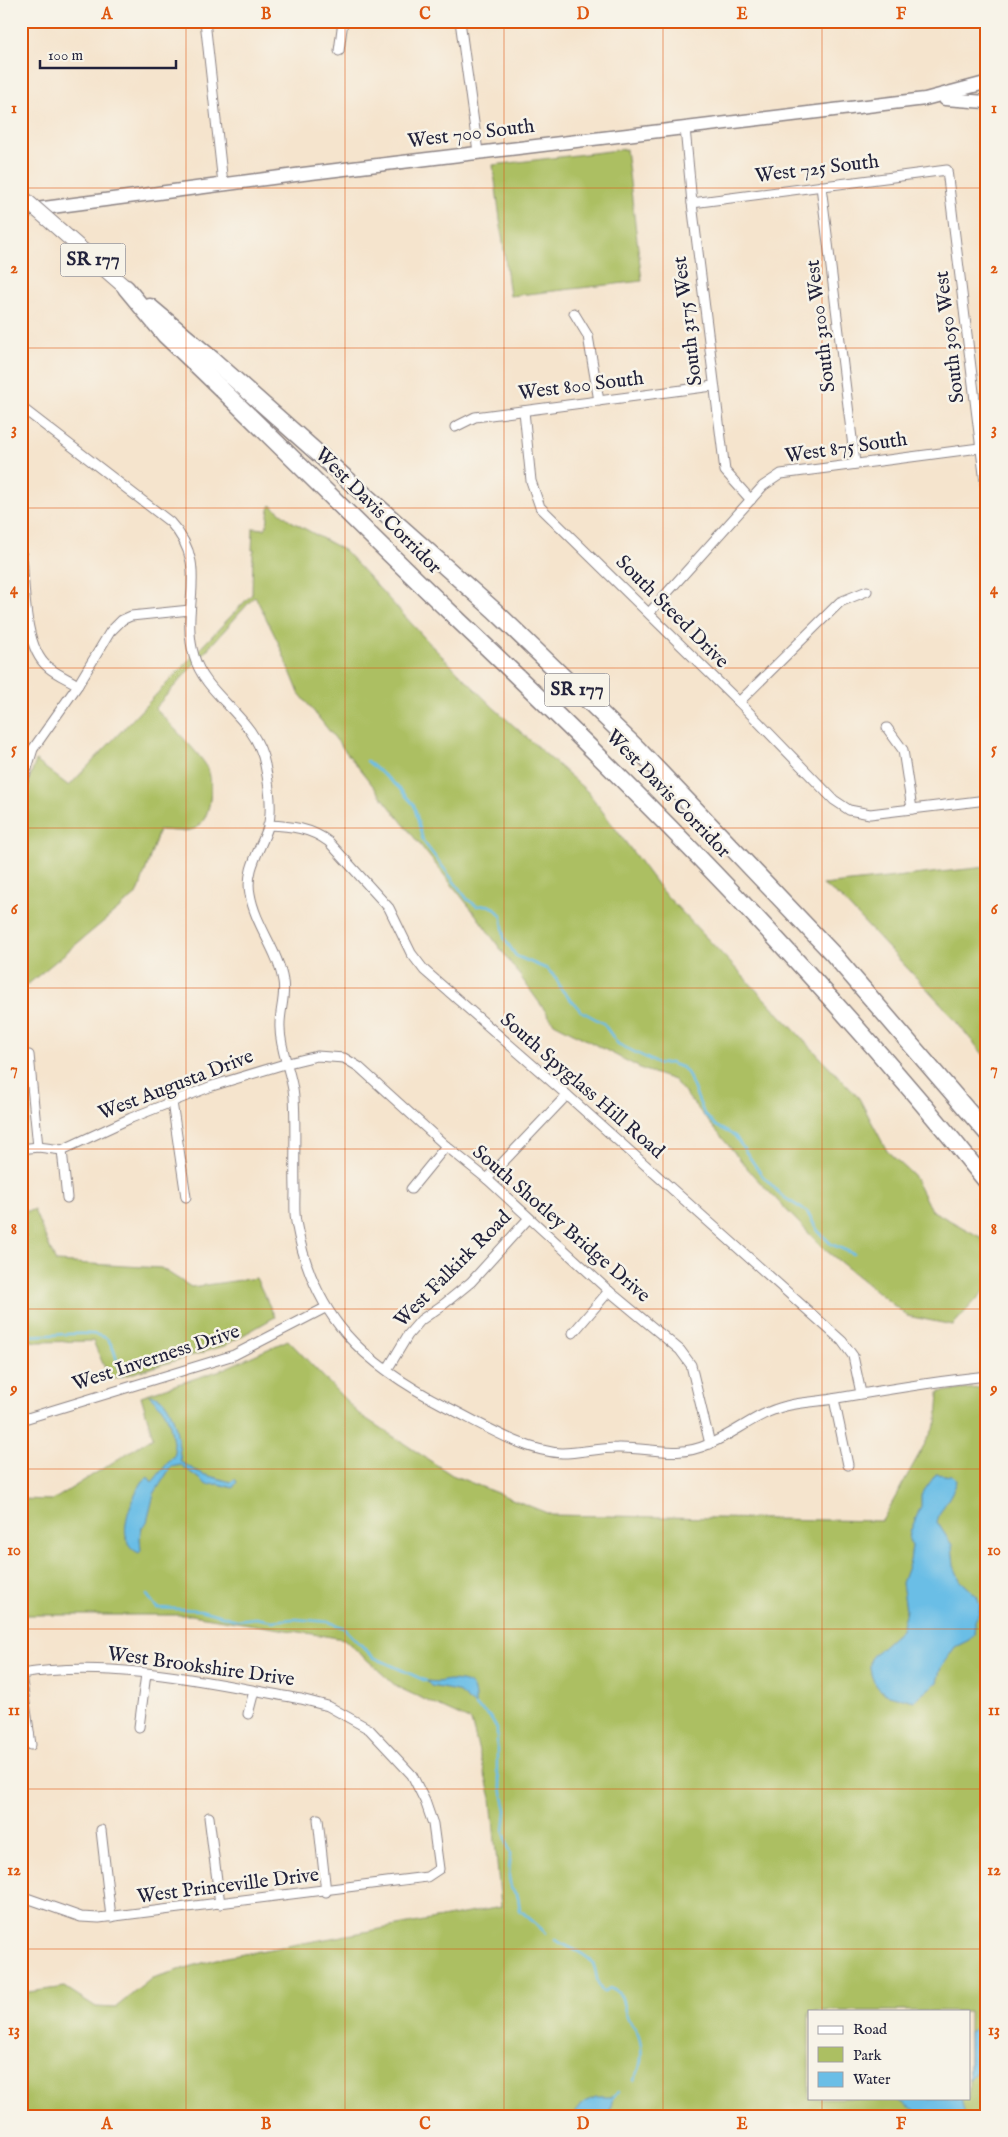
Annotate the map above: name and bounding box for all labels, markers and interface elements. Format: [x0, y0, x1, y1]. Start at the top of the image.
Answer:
text: A [101, 5, 114, 25]
text: B [261, 5, 272, 25]
text: C [419, 5, 431, 25]
text: D [577, 5, 590, 25]
text: E [736, 5, 748, 25]
text: F [896, 5, 907, 25]
scale bar [40, 38, 176, 70]
text: 100 m [48, 46, 84, 65]
text: 1 [11, 99, 17, 119]
text: 1 [991, 99, 997, 119]
street label: West 700 South [406, 114, 536, 154]
street label: West 725 South [754, 149, 881, 189]
road number: SR 177 [61, 244, 126, 276]
street label: South 3175 West [668, 255, 708, 387]
street label: South 3100 West [800, 258, 842, 394]
text: 2 [10, 259, 18, 279]
text: 2 [990, 259, 998, 279]
street label: South 3050 West [929, 269, 971, 405]
street label: West 800 South [517, 366, 646, 406]
text: 3 [11, 420, 17, 440]
text: 3 [991, 420, 997, 440]
street label: West 875 South [783, 427, 909, 469]
street label: West Davis Corridor [309, 442, 447, 580]
street label: South Steed Drive [610, 550, 734, 674]
text: 4 [10, 580, 19, 600]
text: 4 [990, 580, 999, 600]
road number: SR 177 [544, 674, 610, 706]
street label: West Davis Corridor [600, 724, 736, 864]
text: 5 [11, 740, 17, 760]
text: 5 [991, 740, 997, 760]
text: 6 [11, 900, 19, 920]
text: 6 [991, 900, 999, 920]
street label: South Spyglass Hill Road [495, 1008, 670, 1165]
street label: West Augusta Drive [95, 1044, 257, 1126]
text: 7 [10, 1060, 18, 1080]
text: 7 [990, 1060, 998, 1080]
street label: South Shotley Bridge Drive [467, 1140, 655, 1308]
street label: West Falkirk Road [389, 1205, 517, 1333]
text: 8 [11, 1220, 17, 1240]
text: 8 [991, 1220, 997, 1240]
street label: West Inverness Drive [69, 1319, 243, 1397]
text: 9 [10, 1380, 18, 1400]
text: 9 [990, 1380, 998, 1400]
text: 10 [7, 1541, 21, 1561]
text: 10 [987, 1541, 1001, 1561]
street label: West Brookshire Drive [106, 1641, 296, 1693]
text: 11 [8, 1701, 20, 1721]
text: 11 [988, 1701, 1000, 1721]
text: 12 [7, 1861, 21, 1881]
text: 12 [987, 1861, 1001, 1881]
street label: West Princeville Drive [135, 1862, 321, 1910]
legend [808, 2010, 970, 2100]
text: Road [853, 2020, 888, 2039]
text: 13 [8, 2021, 20, 2041]
text: 13 [988, 2021, 1000, 2041]
text: Park [853, 2046, 883, 2065]
text: Water [853, 2070, 891, 2089]
text: A [101, 2115, 114, 2135]
text: B [261, 2115, 272, 2135]
text: C [419, 2115, 431, 2135]
text: D [577, 2115, 590, 2135]
text: E [736, 2115, 748, 2135]
text: F [896, 2115, 907, 2135]

